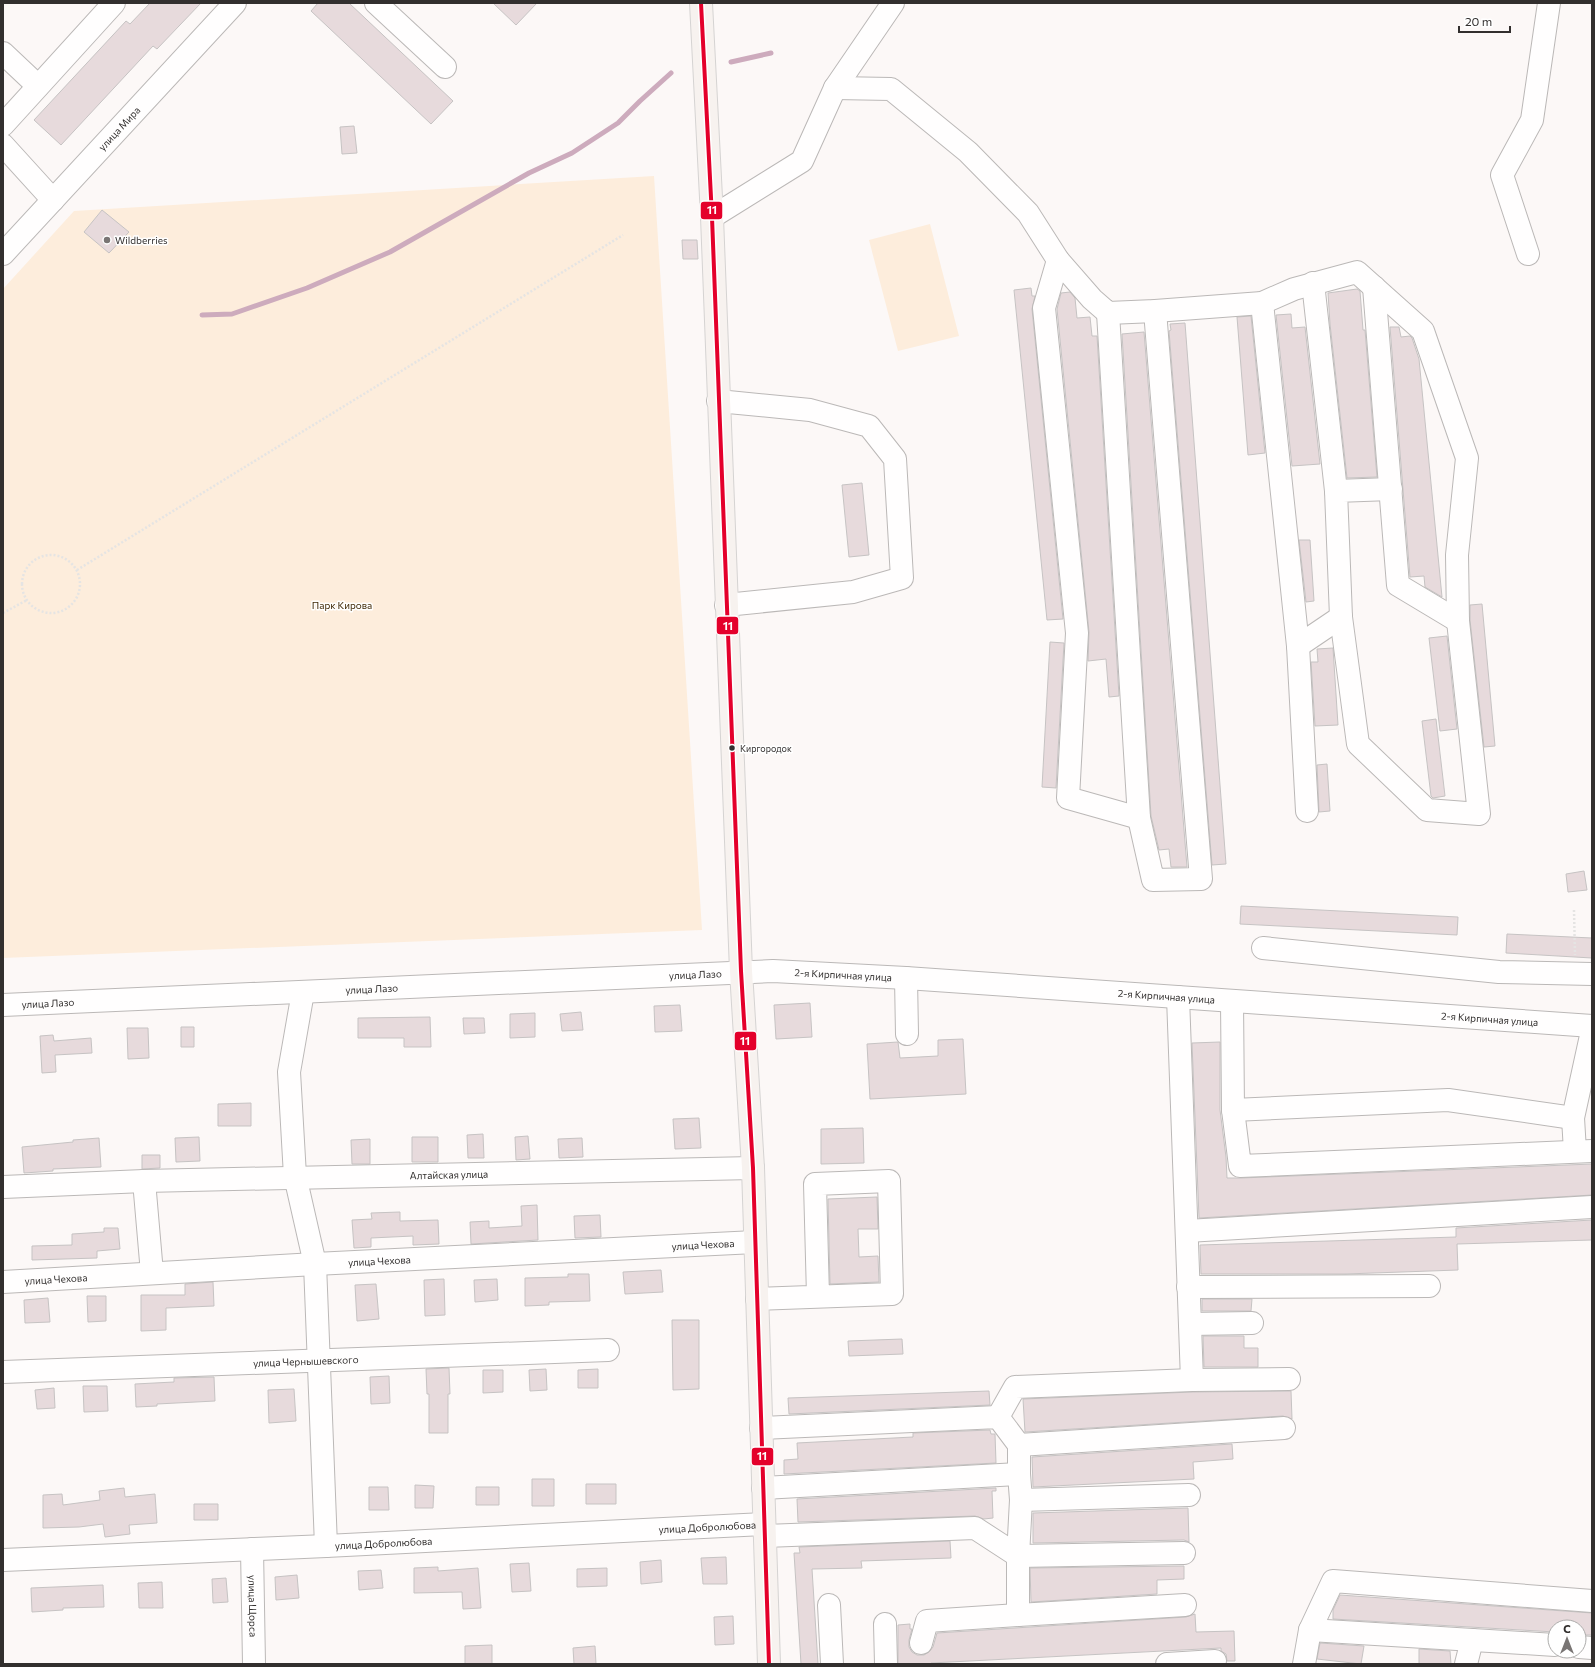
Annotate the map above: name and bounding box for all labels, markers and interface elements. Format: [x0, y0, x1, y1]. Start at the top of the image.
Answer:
scale bar [1459, 8, 1510, 34]
text: 20 m [1465, 14, 1492, 28]
street label: улица Мира [96, 104, 142, 153]
line badge: 11 [700, 201, 723, 220]
text: 11 [707, 203, 717, 216]
place label: Wildberries [115, 234, 168, 246]
marker: Wildberries [102, 235, 112, 245]
park label: Парк Кирова [312, 599, 372, 611]
line badge: 11 [716, 616, 739, 635]
text: 11 [723, 619, 733, 632]
marker: Киргородок [727, 743, 737, 753]
place label: Киргородок [740, 743, 792, 754]
street label: 2-я Кирпичная улица [794, 966, 892, 983]
street label: улица Лазо [669, 967, 722, 982]
street label: улица Лазо [345, 982, 398, 996]
street label: 2-я Кирпичная улица [1117, 987, 1215, 1006]
street label: улица Лазо [21, 996, 75, 1010]
street label: 2-я Кирпичная улица [1441, 1009, 1539, 1028]
line badge: 11 [734, 1031, 757, 1051]
text: 11 [740, 1034, 750, 1047]
street label: Алтайская улица [410, 1168, 488, 1181]
street label: улица Чехова [671, 1237, 735, 1252]
street label: улица Чехова [348, 1253, 411, 1268]
street label: улица Чехова [24, 1271, 88, 1287]
street label: улица Чернышевского [253, 1353, 359, 1369]
line badge: 11 [751, 1447, 774, 1466]
text: 11 [757, 1449, 767, 1462]
street label: улица Добролюбова [658, 1518, 756, 1535]
street label: улица Добролюбова [335, 1535, 433, 1552]
street label: улица Щорса [246, 1575, 260, 1637]
north arrow [1547, 1619, 1587, 1659]
text: С [1563, 1622, 1571, 1635]

